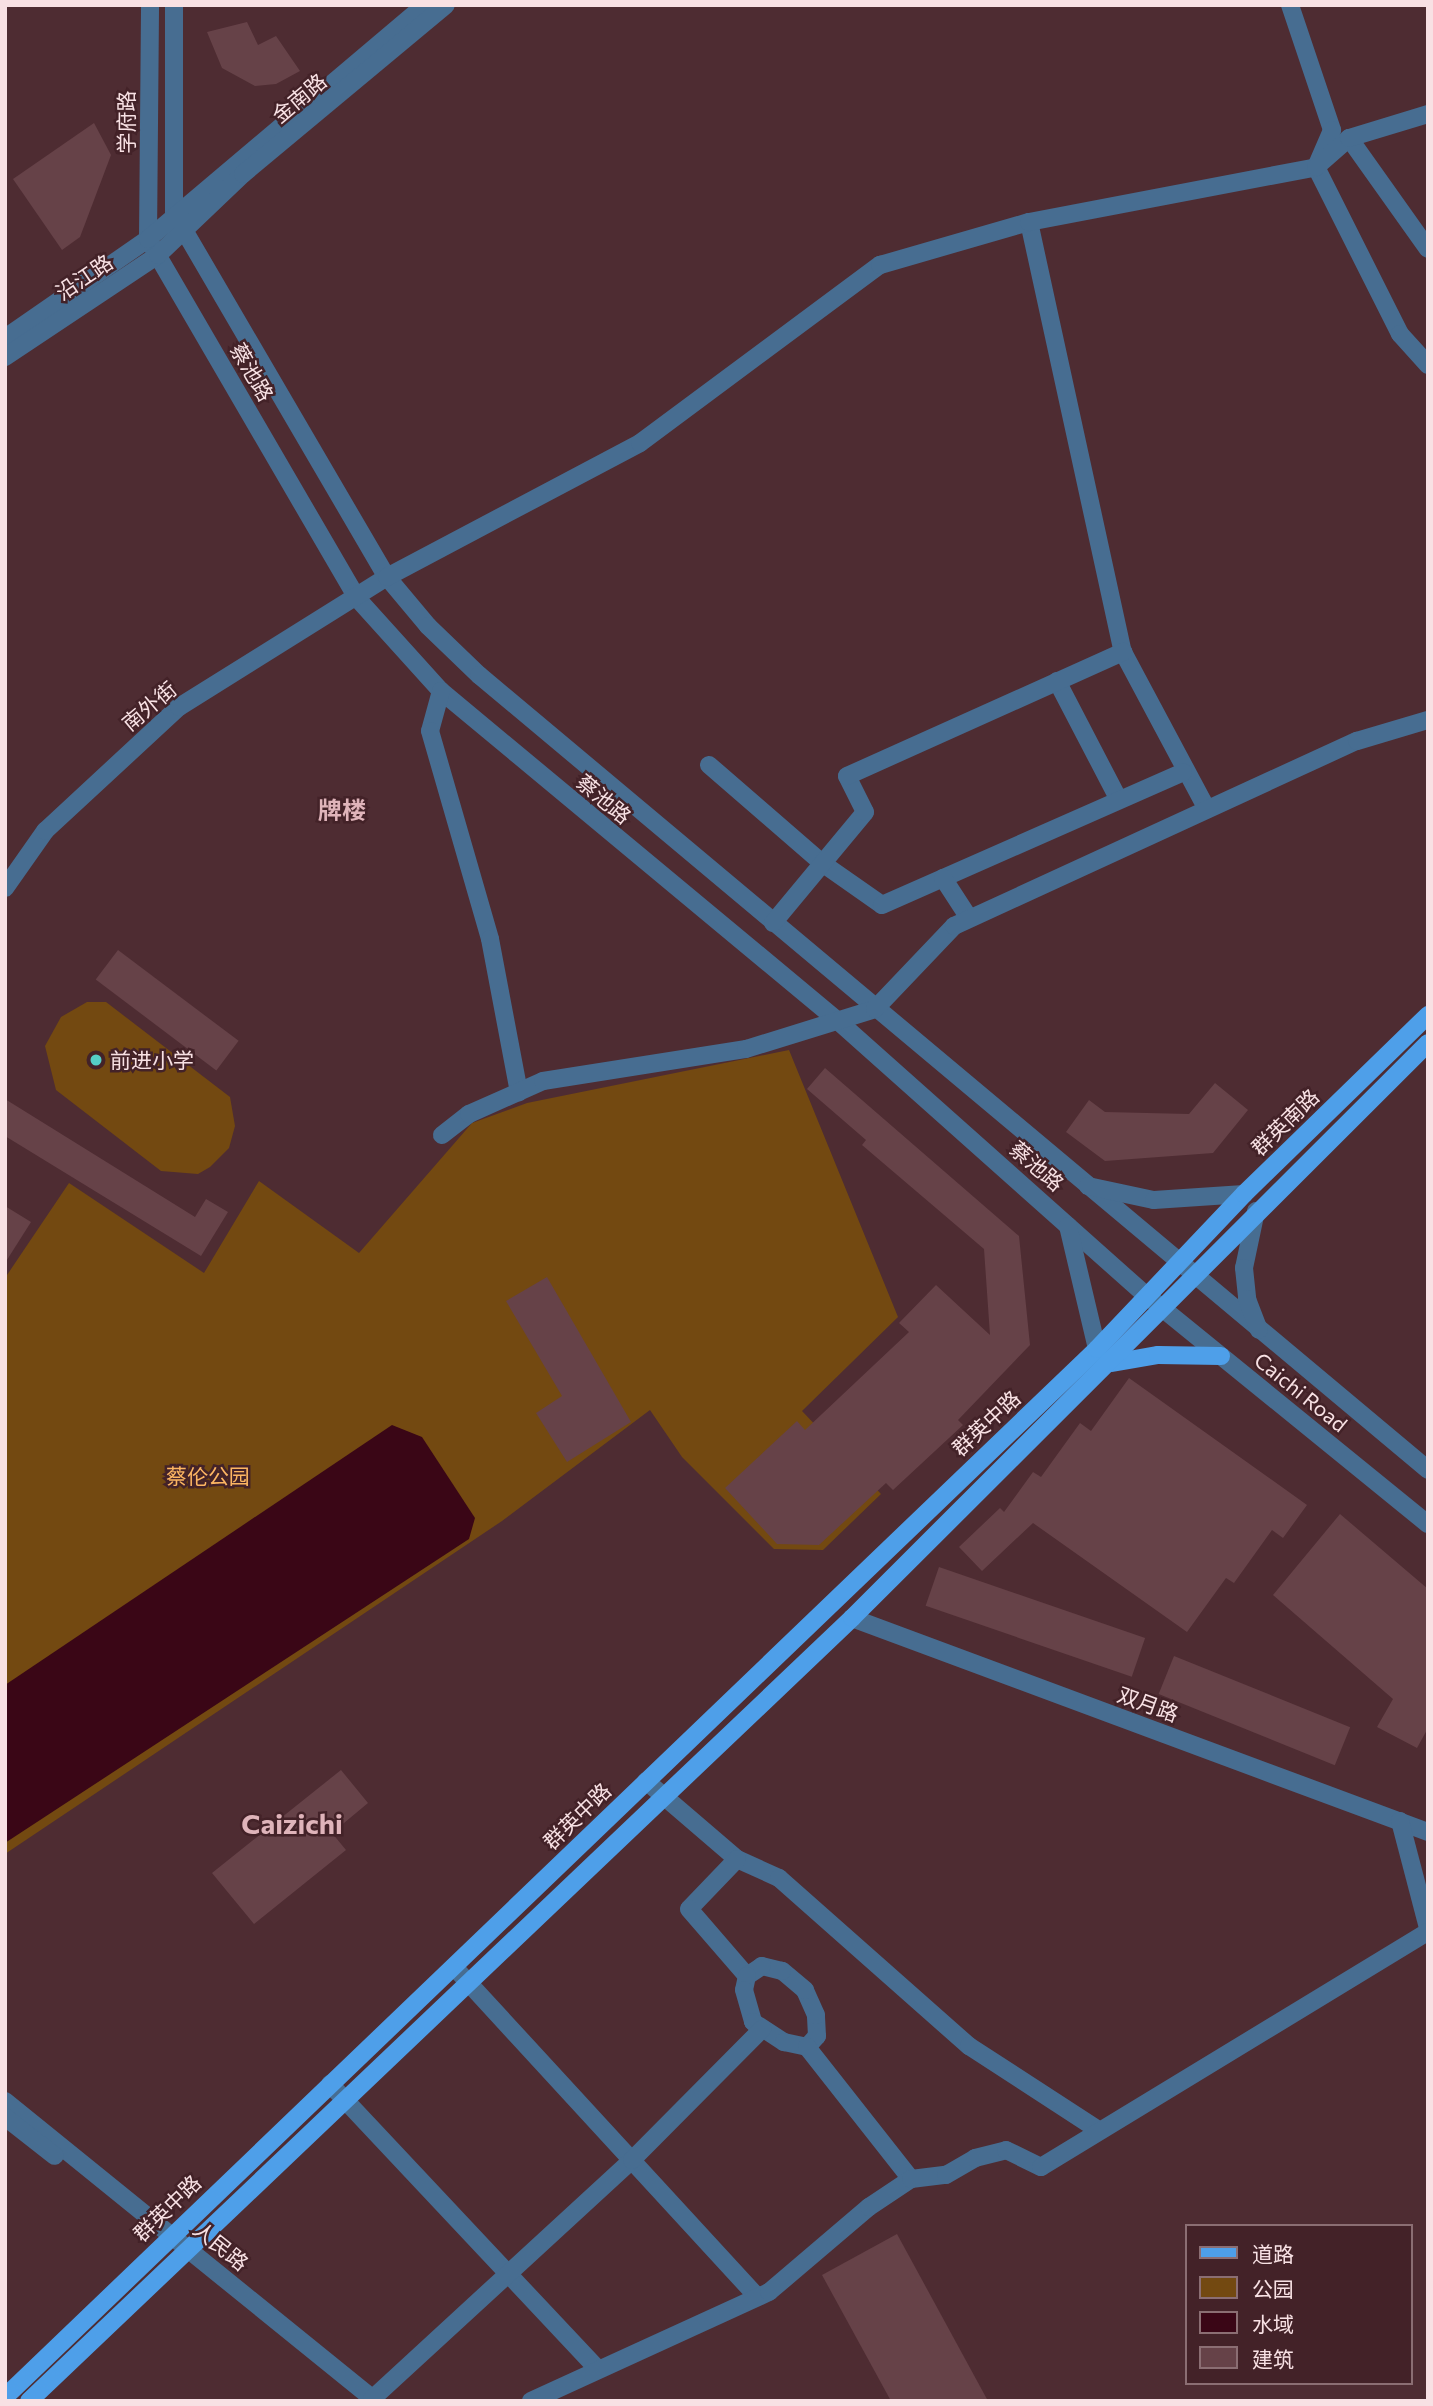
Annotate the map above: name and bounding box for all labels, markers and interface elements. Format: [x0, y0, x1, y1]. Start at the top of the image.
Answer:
street label: 金南路 [267, 68, 331, 128]
street label: 学府路 [113, 91, 139, 153]
street label: 沿江路 [51, 249, 117, 305]
street label: 蔡池路 [225, 338, 279, 406]
street label: 南外街 [117, 676, 181, 736]
street label: 蔡池路 [572, 769, 636, 829]
district label: 牌楼 [318, 796, 366, 824]
place label: 前进小学 [110, 1047, 194, 1073]
marker: 前进小学 [88, 1052, 104, 1068]
street label: 群英南路 [1246, 1084, 1324, 1160]
street label: 蔡池路 [1005, 1136, 1069, 1196]
street label: Caichi Road [1250, 1347, 1352, 1437]
street label: 群英中路 [947, 1385, 1025, 1461]
park label: 蔡伦公园 [166, 1463, 250, 1489]
street label: 双月路 [1114, 1681, 1182, 1727]
street label: 群英中路 [538, 1778, 616, 1854]
district label: Caizichi [241, 1806, 343, 1840]
street label: 群英中路 [128, 2170, 206, 2246]
street label: 人民路 [189, 2216, 253, 2276]
legend [1184, 2224, 1412, 2385]
text: 道路 [1252, 2241, 1294, 2266]
text: 公园 [1252, 2276, 1294, 2301]
text: 水域 [1252, 2311, 1294, 2336]
text: 建筑 [1252, 2346, 1294, 2371]

